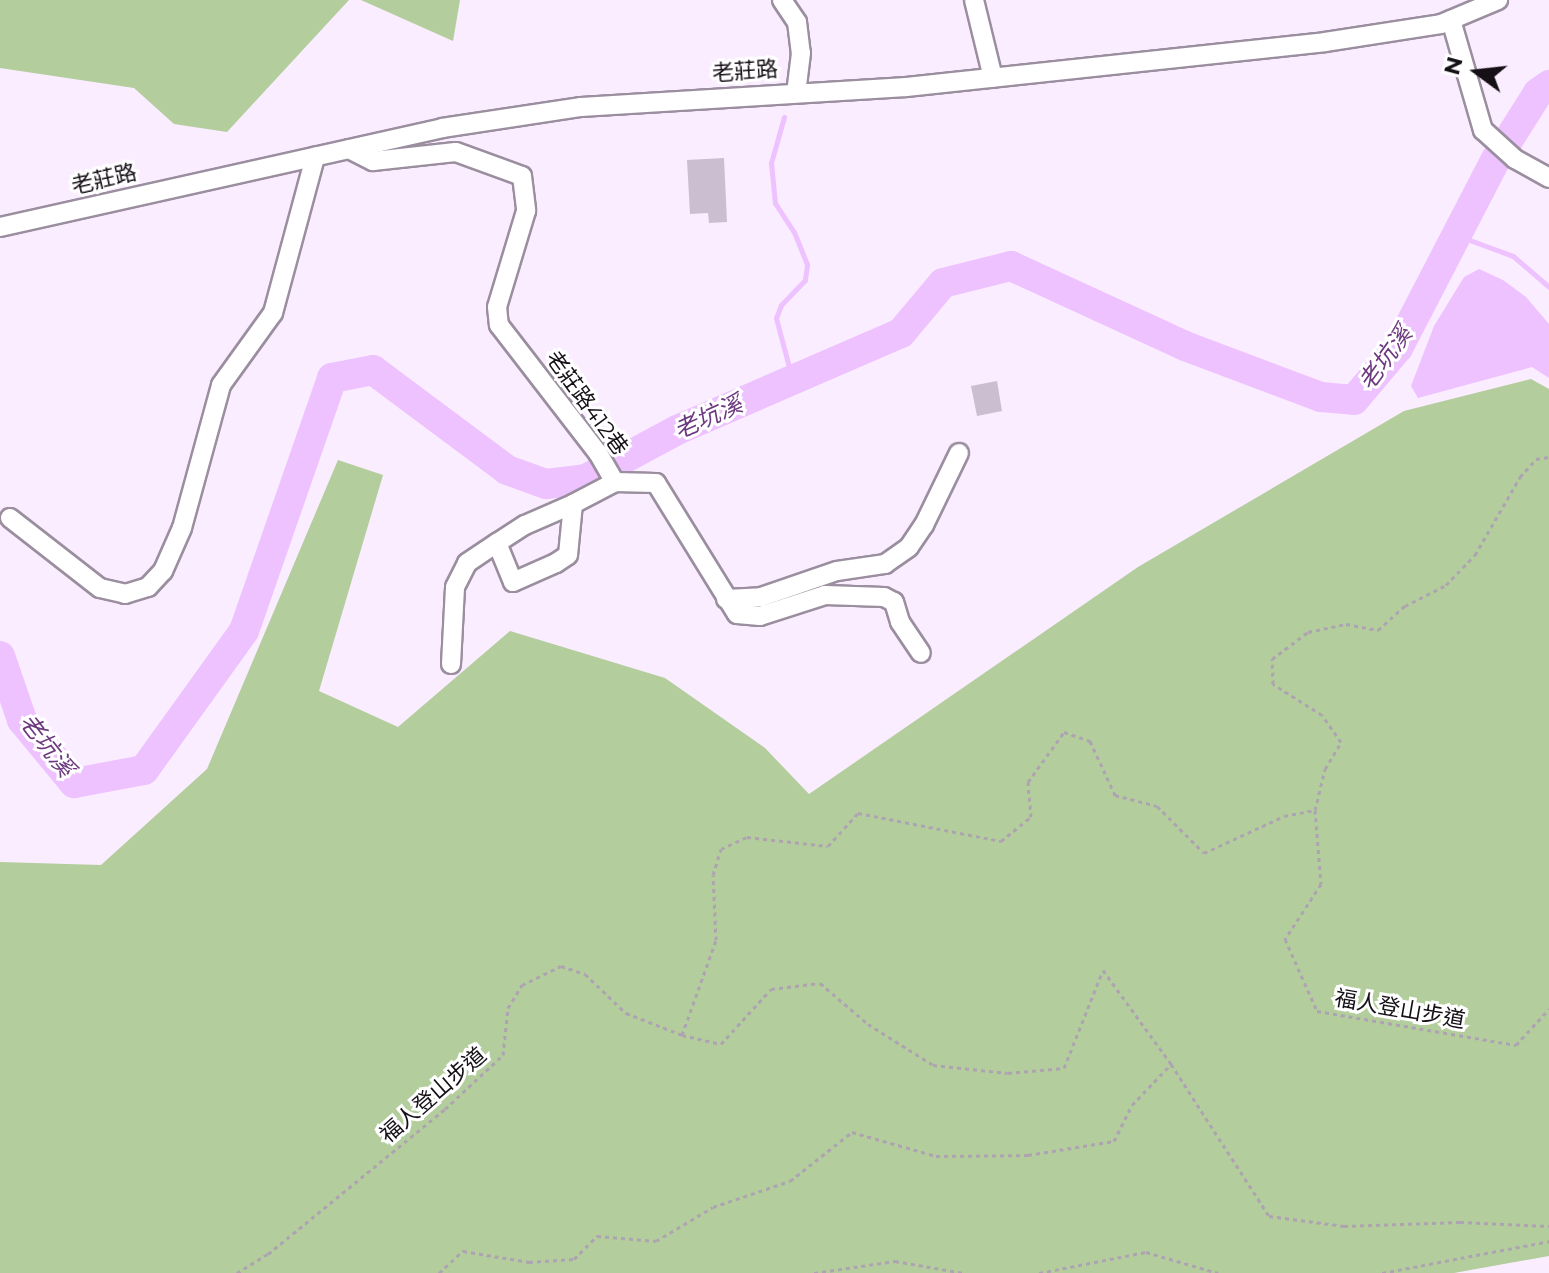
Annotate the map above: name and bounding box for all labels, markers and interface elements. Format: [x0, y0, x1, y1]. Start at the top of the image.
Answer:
north arrow [1437, 32, 1517, 112]
text: N [1438, 54, 1469, 78]
street label: 老莊路 [711, 56, 779, 86]
street label: 老莊路 [69, 159, 139, 199]
water label: 老坑溪 [1352, 320, 1418, 396]
street label: 老莊路412巷 [540, 346, 634, 460]
water label: 老坑溪 [669, 389, 747, 445]
water label: 老坑溪 [13, 708, 81, 782]
street label: 福人登山步道 [1333, 985, 1467, 1033]
street label: 福人登山步道 [375, 1042, 491, 1148]

